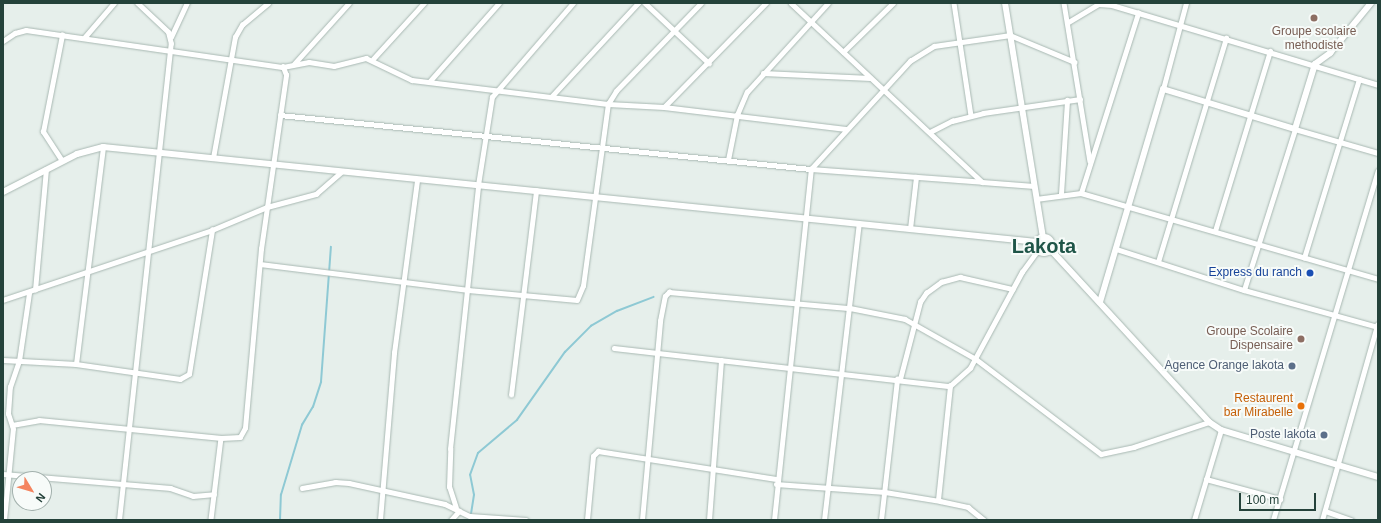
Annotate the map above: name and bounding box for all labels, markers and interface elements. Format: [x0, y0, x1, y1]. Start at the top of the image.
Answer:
marker: Groupe scolaire methodiste [1309, 13, 1319, 23]
place label: Groupe scolaire methodiste [1272, 25, 1356, 53]
district label: Lakota [1012, 234, 1076, 258]
place label: Express du ranch [1209, 266, 1302, 280]
marker: Express du ranch [1305, 268, 1315, 278]
place label: Groupe Scolaire Dispensaire [1206, 325, 1293, 353]
marker: Groupe Scolaire Dispensaire [1296, 334, 1306, 344]
place label: Agence Orange lakota [1165, 359, 1284, 373]
marker: Agence Orange lakota [1287, 361, 1297, 371]
place label: Restaurent bar Mirabelle [1224, 392, 1293, 420]
marker: Restaurent bar Mirabelle [1296, 401, 1306, 411]
place label: Poste lakota [1250, 428, 1316, 442]
marker: Poste lakota [1319, 430, 1329, 440]
north arrow [12, 471, 52, 511]
scale bar [1241, 485, 1318, 511]
text: N [33, 491, 48, 505]
text: 100 m [1246, 493, 1279, 507]

